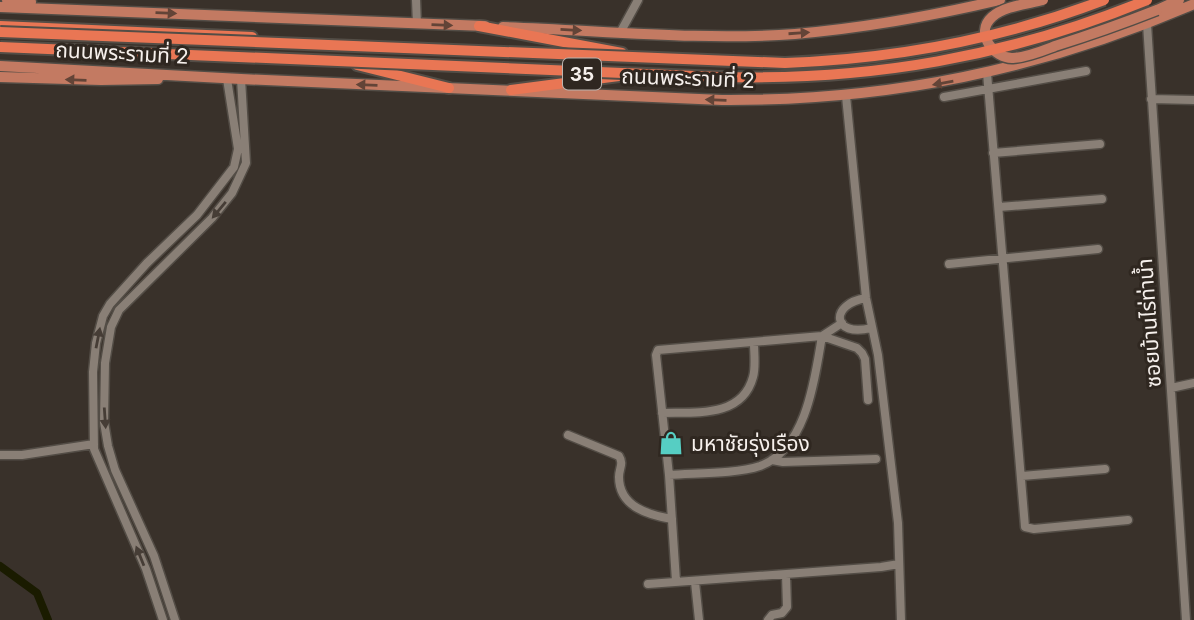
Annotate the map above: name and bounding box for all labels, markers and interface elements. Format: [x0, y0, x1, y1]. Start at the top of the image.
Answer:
one-way arrow [155, 8, 177, 19]
one-way arrow [432, 19, 454, 30]
one-way arrow [561, 25, 583, 36]
one-way arrow [788, 27, 810, 38]
street label: ถนนพระรามที่ 2 [55, 35, 189, 69]
road number: 35 [563, 58, 601, 90]
street label: ถนนพระรามที่ 2 [621, 61, 755, 93]
one-way arrow [65, 74, 87, 85]
one-way arrow [932, 78, 954, 89]
one-way arrow [355, 79, 377, 90]
one-way arrow [705, 94, 727, 105]
one-way arrow [212, 201, 227, 218]
street label: ซอยบ้านไร่ท่าน้ำ [1130, 258, 1166, 389]
one-way arrow [93, 327, 104, 349]
one-way arrow [100, 407, 111, 429]
shop icon: มหาชัยรุ่งเรือง [657, 429, 685, 457]
place label: มหาชัยรุ่งเรือง [691, 431, 810, 457]
one-way arrow [135, 545, 146, 566]

